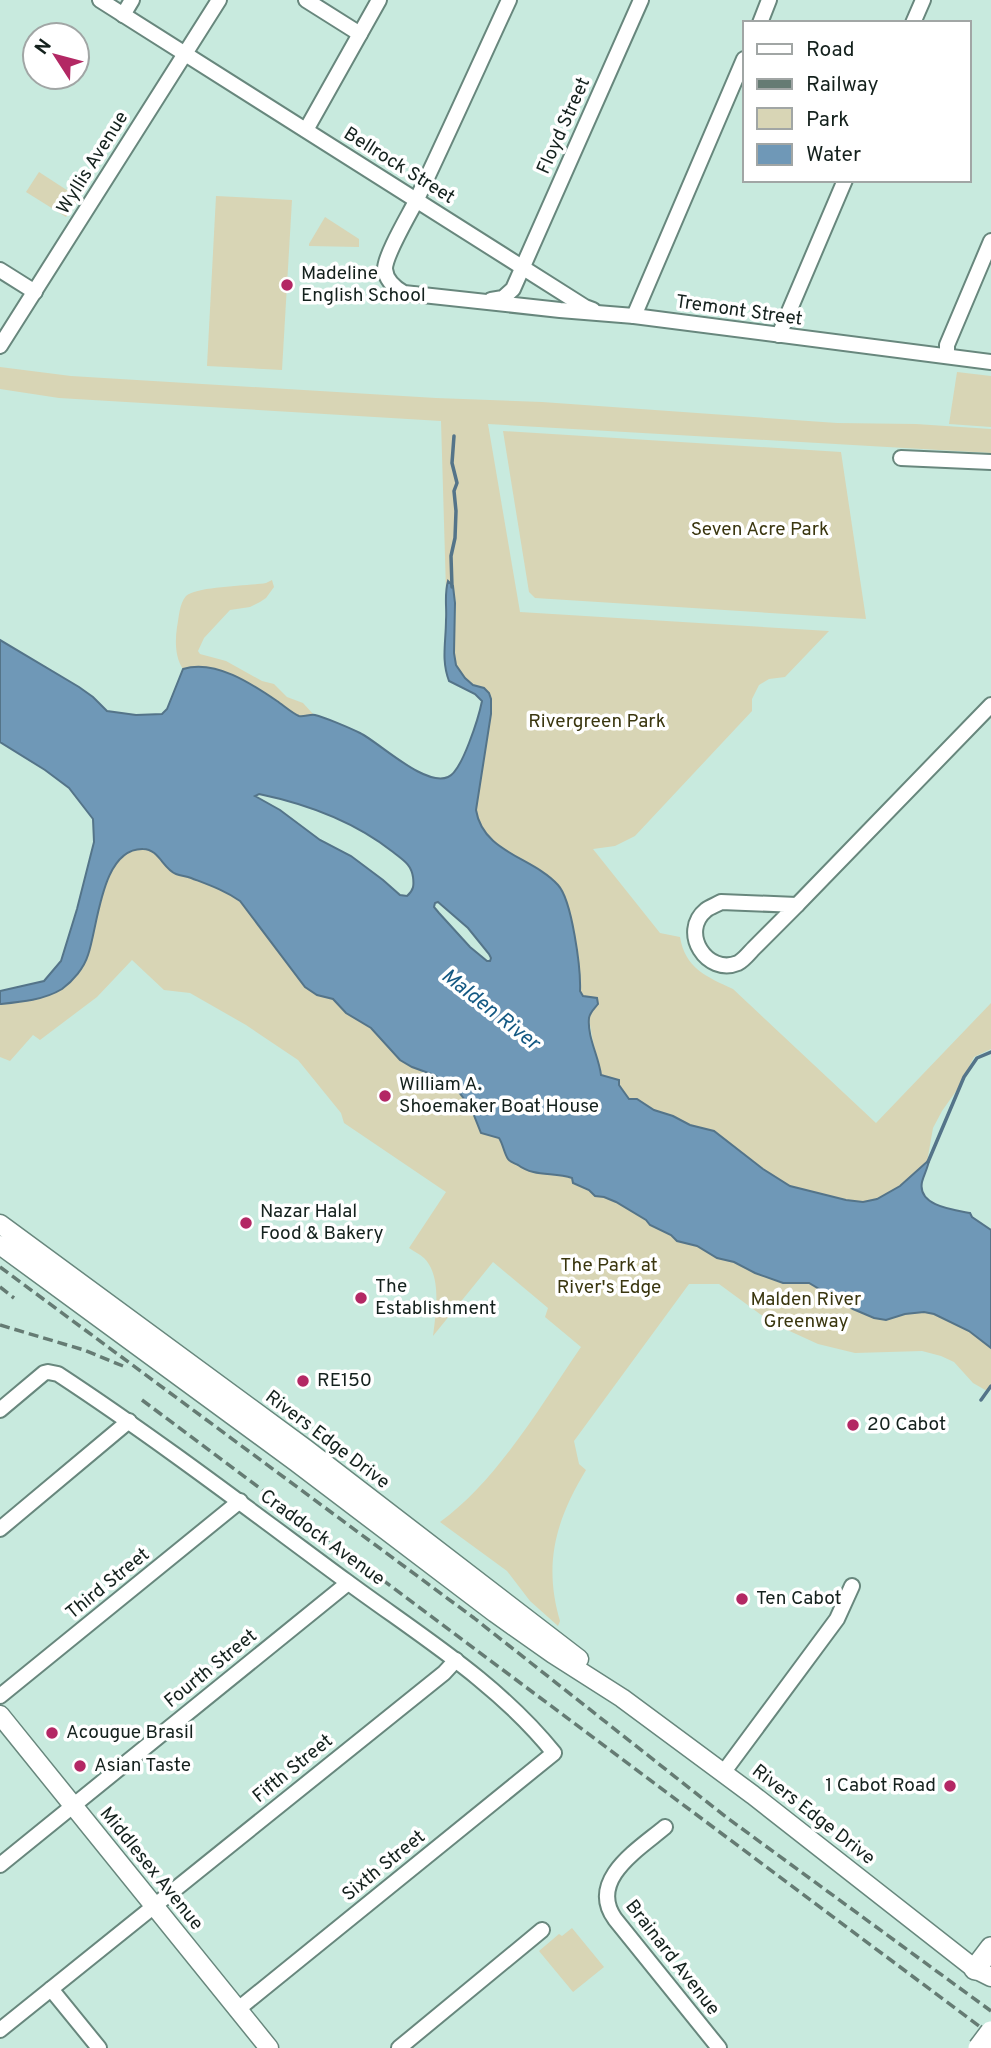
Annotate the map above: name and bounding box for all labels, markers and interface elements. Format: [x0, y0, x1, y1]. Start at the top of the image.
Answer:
north arrow [21, 21, 91, 91]
legend [743, 21, 970, 182]
text: N [30, 35, 58, 60]
text: Road [806, 37, 855, 64]
text: Railway [806, 72, 879, 99]
street label: Floyd Street [532, 74, 596, 178]
street label: Wyllis Avenue [52, 107, 134, 219]
text: Park [806, 107, 849, 134]
street label: Bellrock Street [339, 122, 459, 210]
text: Water [806, 142, 861, 169]
place label: Madeline English School [301, 262, 426, 308]
marker: Madeline English School [279, 277, 295, 293]
street label: Tremont Street [674, 290, 804, 332]
park label: Seven Acre Park [691, 518, 829, 542]
park label: Rivergreen Park [528, 710, 666, 734]
water label: Malden River [435, 963, 546, 1058]
place label: William A. Shoemaker Boat House [399, 1073, 599, 1119]
marker: William A. Shoemaker Boat House [377, 1088, 393, 1104]
place label: Nazar Halal Food & Bakery [260, 1200, 384, 1246]
marker: Nazar Halal Food & Bakery [238, 1215, 254, 1231]
park label: The Park at River's Edge [557, 1254, 661, 1300]
place label: The Establishment [375, 1275, 496, 1321]
park label: Malden River Greenway [751, 1288, 862, 1334]
marker: The Establishment [353, 1290, 369, 1306]
place label: RE150 [317, 1369, 372, 1393]
marker: RE150 [295, 1373, 311, 1389]
street label: Rivers Edge Drive [260, 1385, 394, 1495]
place label: 20 Cabot [867, 1413, 946, 1437]
marker: 20 Cabot [845, 1417, 861, 1433]
street label: Craddock Avenue [255, 1485, 389, 1591]
street label: Third Street [61, 1543, 155, 1625]
place label: Ten Cabot [756, 1587, 842, 1611]
marker: Ten Cabot [734, 1591, 750, 1607]
street label: Fourth Street [160, 1624, 262, 1714]
place label: Acougue Brasil [66, 1721, 194, 1745]
marker: Acougue Brasil [44, 1725, 60, 1741]
street label: Fifth Street [248, 1729, 338, 1809]
place label: Asian Taste [94, 1754, 191, 1778]
marker: Asian Taste [72, 1758, 88, 1774]
street label: Rivers Edge Drive [747, 1759, 879, 1871]
place label: 1 Cabot Road [825, 1774, 936, 1798]
marker: 1 Cabot Road [942, 1778, 958, 1794]
street label: Middlesex Avenue [94, 1802, 208, 1936]
street label: Sixth Street [338, 1825, 430, 1907]
street label: Brainard Avenue [619, 1895, 725, 2021]

